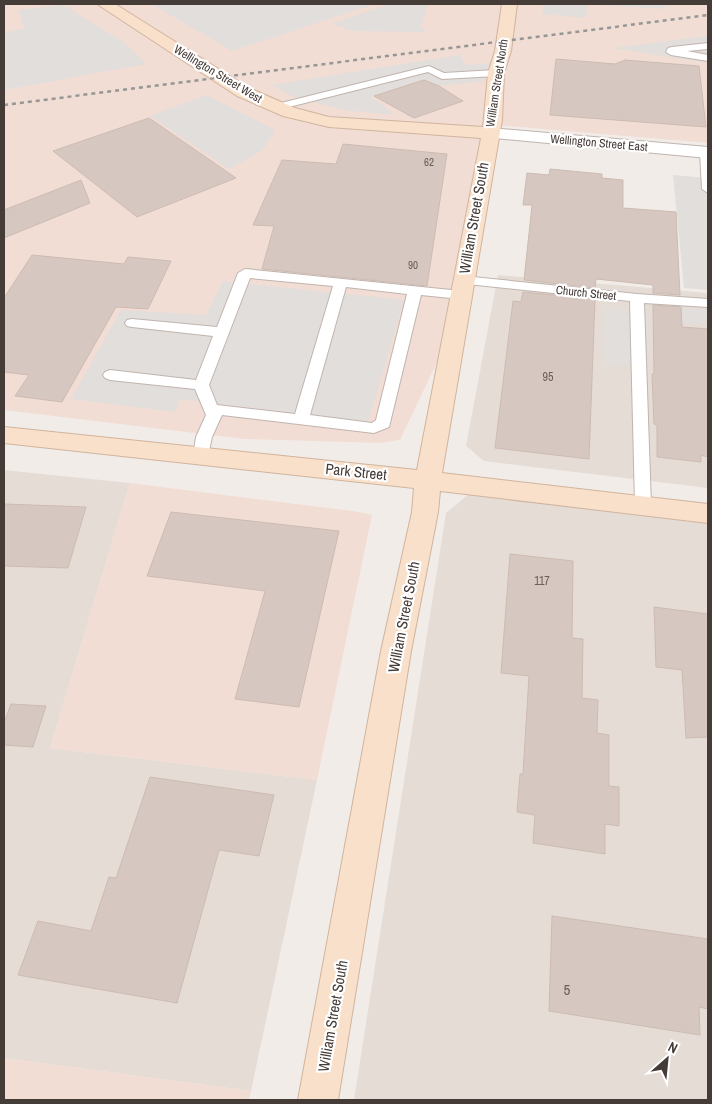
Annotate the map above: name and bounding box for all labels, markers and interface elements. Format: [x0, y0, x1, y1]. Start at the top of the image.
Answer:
street label: William Street North [482, 38, 512, 128]
street label: Wellington Street West [171, 41, 265, 107]
street label: Wellington Street East [550, 131, 649, 155]
house number: 62 [424, 155, 434, 169]
street label: William Street South [453, 161, 494, 275]
house number: 90 [408, 258, 418, 272]
street label: Church Street [555, 282, 617, 304]
house number: 95 [543, 369, 554, 385]
street label: Park Street [324, 458, 388, 485]
street label: William Street South [382, 560, 425, 674]
house number: 117 [534, 573, 550, 589]
street label: William Street South [312, 959, 353, 1073]
house number: 5 [564, 979, 571, 1000]
north arrow [642, 1034, 692, 1084]
text: N [665, 1038, 681, 1057]

